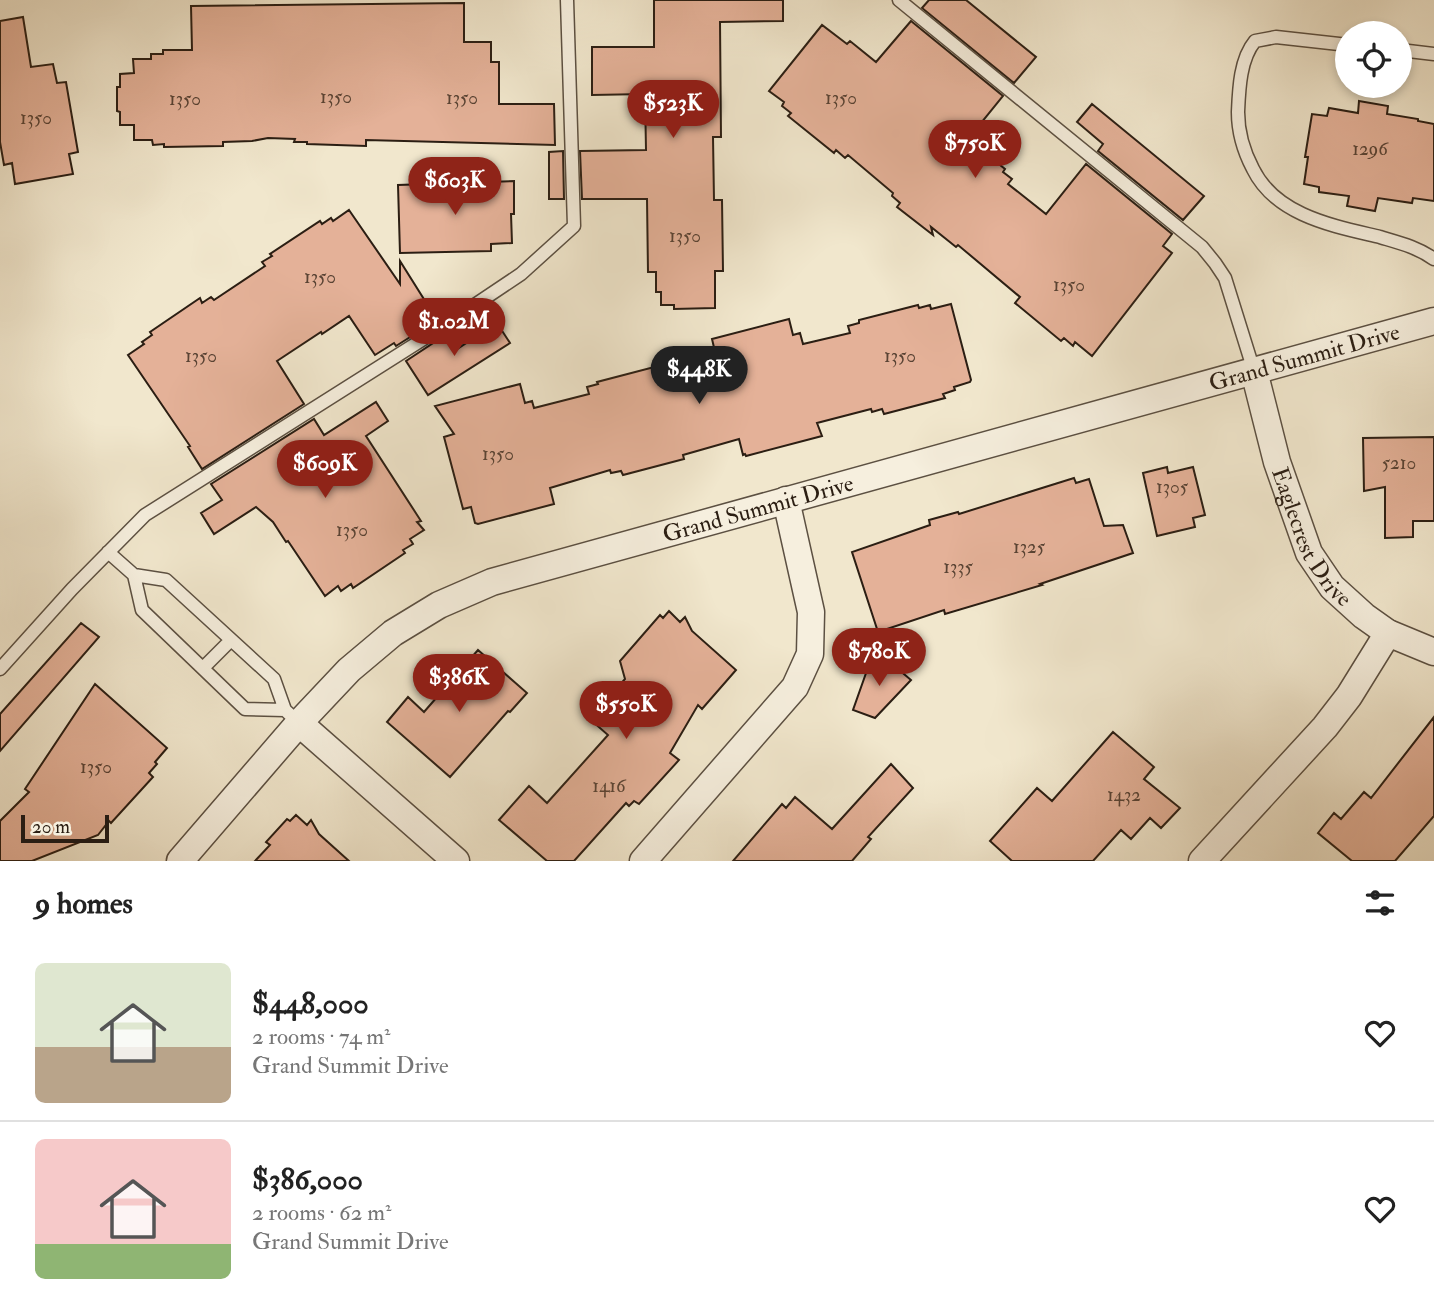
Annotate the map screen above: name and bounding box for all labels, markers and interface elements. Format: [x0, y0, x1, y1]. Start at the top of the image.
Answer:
map controls [1335, 21, 1412, 98]
button: locate [1335, 21, 1412, 98]
pin: $523K [624, 80, 722, 140]
house number: 1350 [320, 85, 352, 109]
house number: 1350 [446, 86, 478, 110]
house number: 1350 [825, 86, 857, 110]
house number: 1350 [169, 87, 201, 111]
text: $523K [643, 88, 703, 117]
house number: 1350 [20, 106, 52, 130]
pin: $750K [926, 120, 1024, 180]
text: $750K [944, 128, 1006, 157]
house number: 1296 [1352, 137, 1389, 161]
pin: $603K [406, 158, 504, 217]
text: $603K [424, 165, 486, 194]
house number: 1350 [669, 224, 701, 248]
house number: 1350 [304, 265, 336, 289]
house number: 1350 [1053, 273, 1085, 297]
pin: $1.02M [397, 298, 511, 358]
text: $1.02M [418, 306, 490, 335]
street label: Grand Summit Drive [1206, 317, 1403, 397]
house number: 1350 [185, 344, 217, 368]
house number: 1350 [884, 344, 916, 368]
pin: $448K [650, 346, 748, 406]
text: $448K [667, 354, 731, 383]
pin: $609K [276, 440, 374, 500]
house number: 1350 [482, 442, 514, 466]
text: $609K [293, 448, 357, 477]
house number: 5210 [1382, 451, 1416, 475]
street label: Eaglecrest Drive [1266, 463, 1358, 613]
street label: Grand Summit Drive [659, 468, 857, 549]
house number: 1305 [1156, 475, 1189, 499]
house number: 1350 [336, 518, 368, 542]
house number: 1325 [1013, 535, 1046, 559]
house number: 1335 [943, 555, 974, 579]
pin: $780K [830, 628, 928, 688]
text: $780K [848, 636, 910, 665]
pin: $386K [410, 654, 508, 714]
text: $386K [429, 662, 489, 691]
pin: $550K [577, 682, 675, 741]
text: $550K [596, 689, 656, 718]
house number: 1350 [80, 755, 112, 779]
house number: 1416 [592, 774, 627, 798]
house number: 1432 [1107, 783, 1141, 807]
scale bar [21, 812, 108, 844]
text: 20 m [32, 815, 70, 839]
icon: filters [1361, 884, 1399, 922]
text: 9 homes [35, 885, 133, 922]
text: $448,000 [252, 985, 369, 1022]
icon: home [91, 991, 175, 1075]
icon: heart [1361, 1014, 1399, 1052]
text: 2 rooms · 74 m² [252, 1022, 391, 1051]
text: Grand Summit Drive [252, 1051, 449, 1080]
text: $386,000 [252, 1161, 363, 1198]
icon: home [91, 1167, 175, 1251]
icon: heart [1361, 1190, 1399, 1228]
text: 2 rooms · 62 m² [252, 1198, 391, 1227]
text: Grand Summit Drive [252, 1227, 449, 1256]

